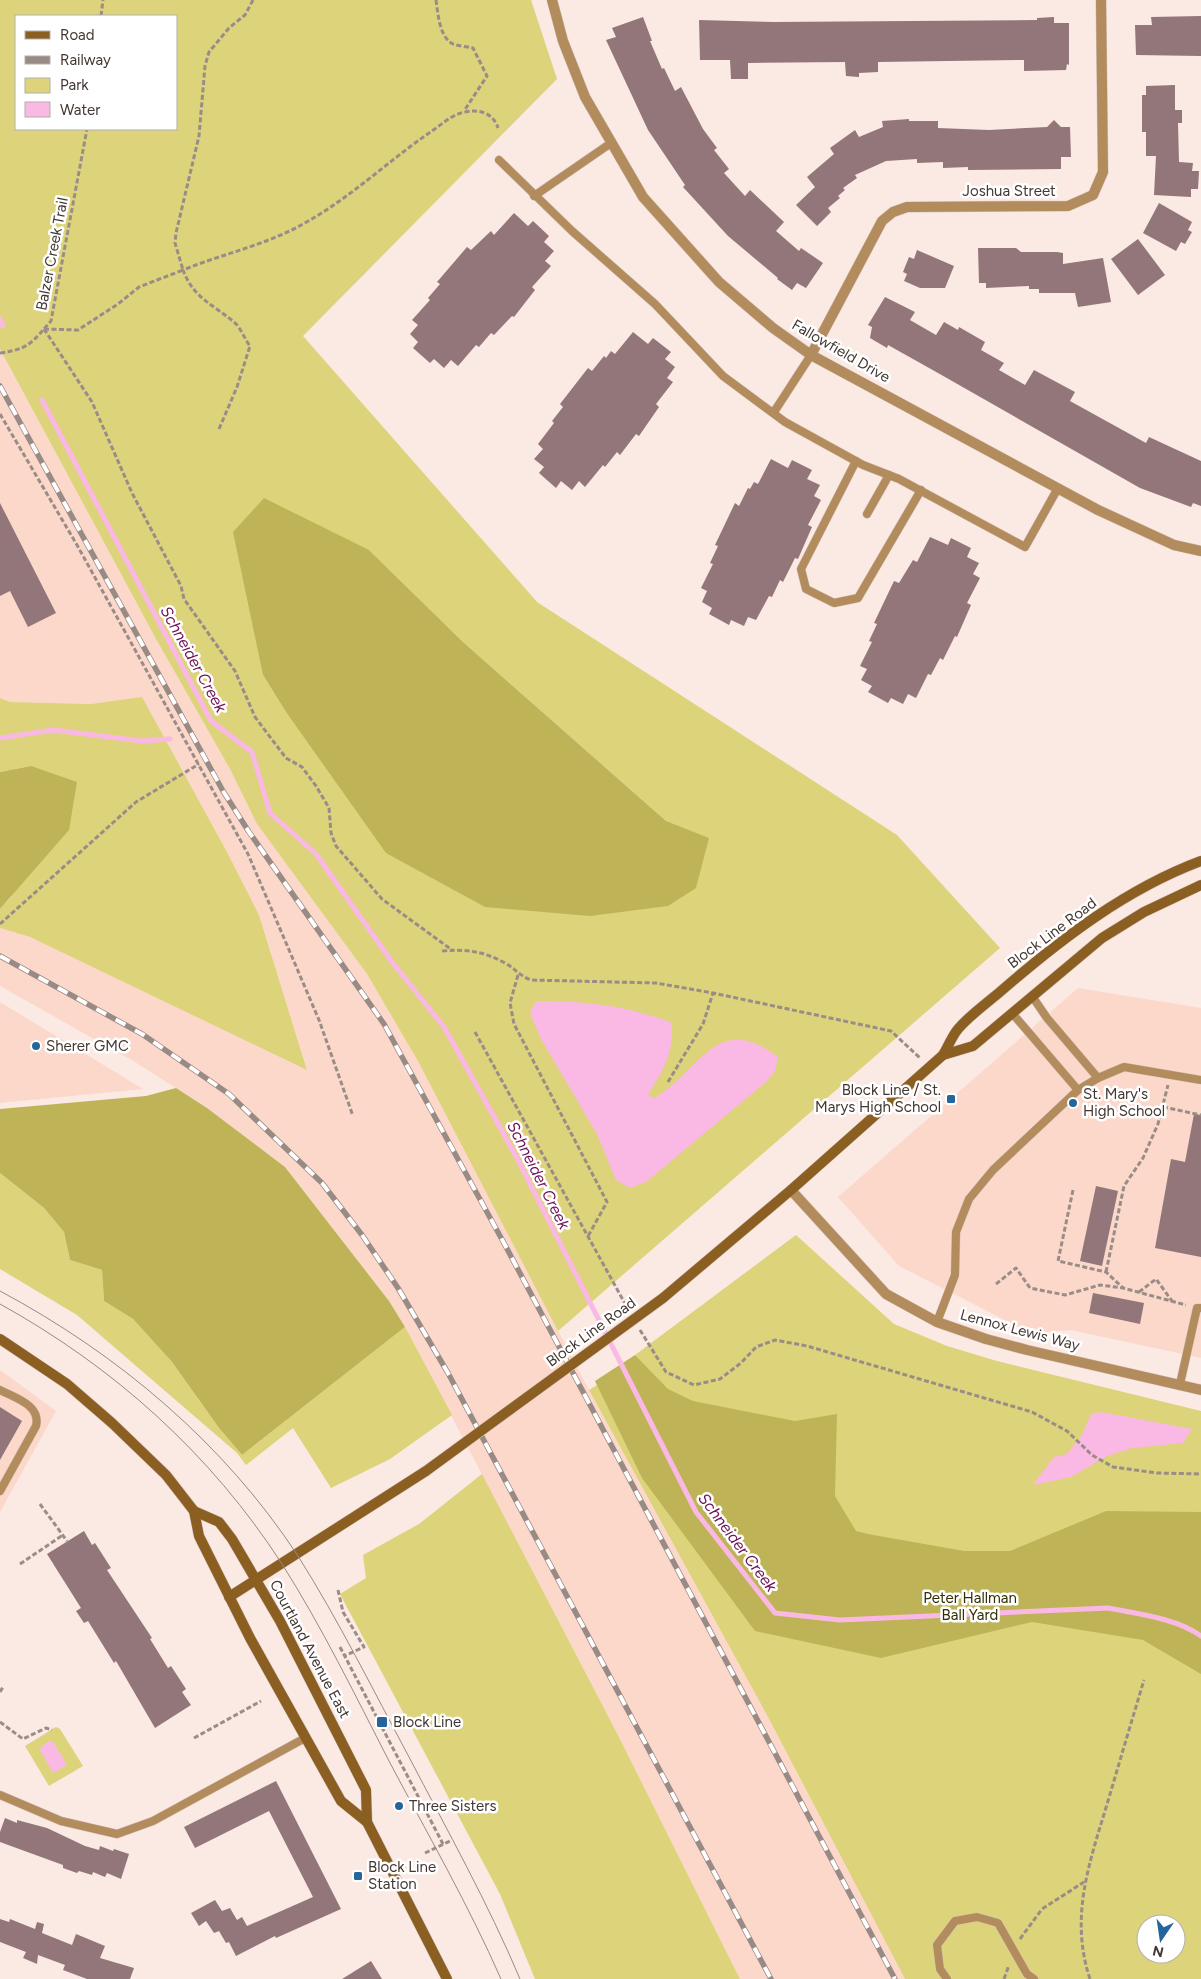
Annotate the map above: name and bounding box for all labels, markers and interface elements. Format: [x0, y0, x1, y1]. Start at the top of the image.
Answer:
legend [15, 15, 178, 130]
text: Road [60, 26, 95, 44]
text: Railway [60, 51, 111, 69]
text: Park [60, 76, 89, 94]
text: Water [60, 101, 100, 119]
street label: Joshua Street [962, 182, 1056, 200]
street label: Balzer Creek Trail [32, 196, 72, 312]
street label: Fallowfield Drive [789, 316, 893, 386]
water label: Schneider Creek [156, 603, 231, 717]
street label: Block Line Road [1004, 894, 1100, 972]
place label: Sherer GMC [46, 1037, 129, 1055]
marker: Sherer GMC [30, 1040, 42, 1052]
place label: Block Line / St. Marys High School [815, 1081, 941, 1116]
place label: St. Mary's High School [1083, 1085, 1165, 1120]
marker: Block Line / St. Marys High School [945, 1093, 957, 1105]
marker: St. Mary's High School [1067, 1097, 1079, 1109]
water label: Schneider Creek [503, 1118, 575, 1233]
street label: Block Line Road [543, 1293, 639, 1371]
street label: Lennox Lewis Way [958, 1305, 1082, 1355]
water label: Schneider Creek [694, 1489, 782, 1596]
street label: Courtland Avenue East [266, 1577, 354, 1722]
park label: Peter Hallman Ball Yard [923, 1589, 1017, 1624]
place label: Block Line [393, 1713, 461, 1731]
marker: Block Line [375, 1715, 389, 1729]
place label: Three Sisters [409, 1797, 496, 1815]
marker: Three Sisters [393, 1800, 405, 1812]
place label: Block Line Station [368, 1858, 436, 1893]
marker: Block Line Station [352, 1870, 364, 1882]
north arrow [1136, 1914, 1186, 1964]
text: N [1151, 1942, 1165, 1961]

